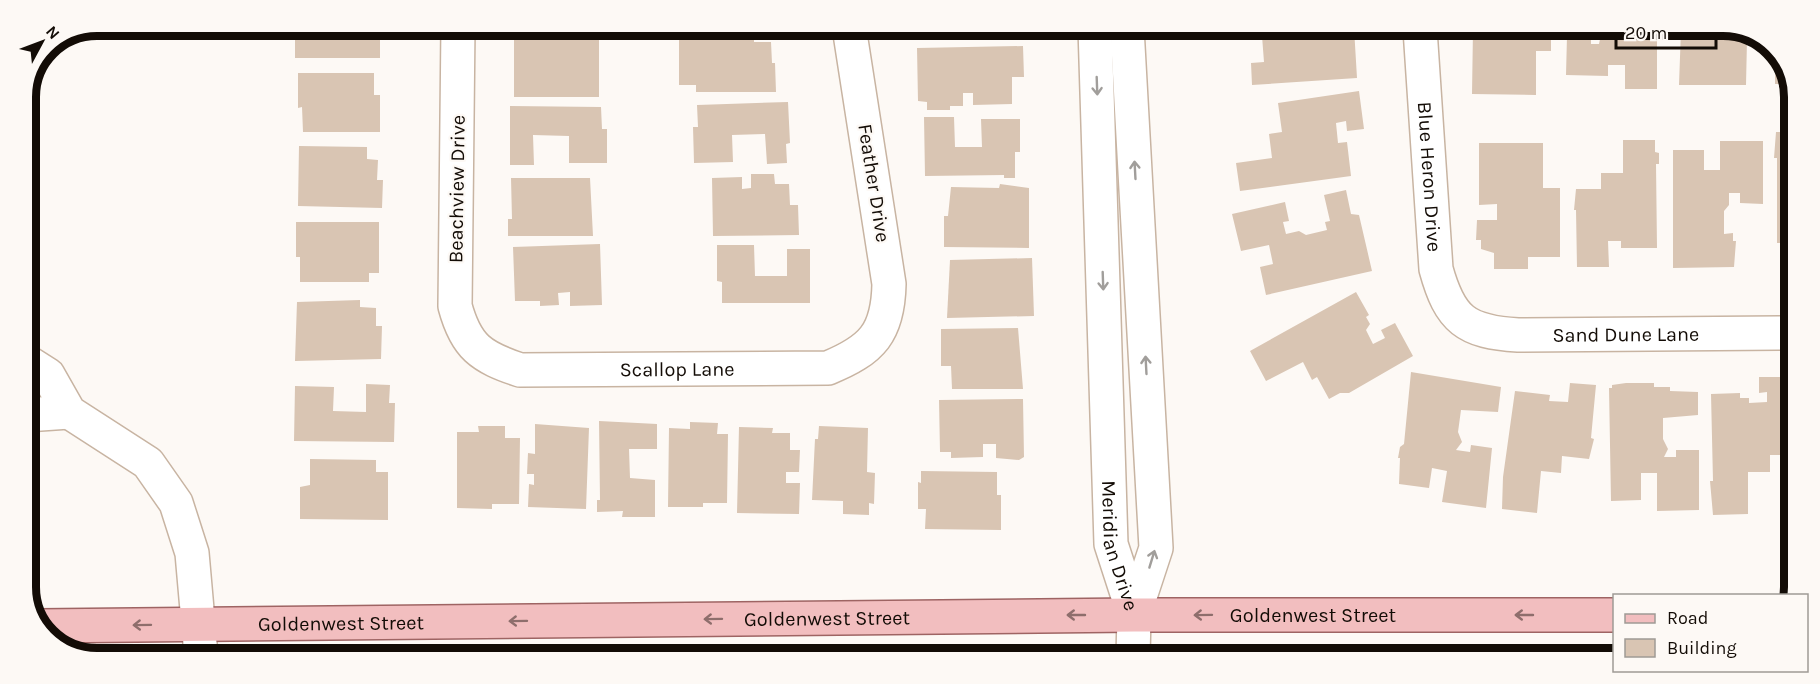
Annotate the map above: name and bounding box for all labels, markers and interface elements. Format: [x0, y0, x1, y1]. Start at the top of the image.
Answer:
north arrow [12, 12, 72, 72]
scale bar [1616, 12, 1716, 50]
text: N [42, 22, 64, 43]
text: 20 m [1625, 22, 1667, 44]
one-way arrow [1091, 76, 1102, 96]
street label: Blue Heron Drive [1413, 101, 1446, 253]
street label: Beachview Drive [444, 115, 470, 263]
street label: Feather Drive [853, 122, 895, 244]
one-way arrow [1129, 161, 1140, 181]
one-way arrow [1097, 271, 1108, 291]
street label: Sand Dune Lane [1552, 322, 1699, 346]
one-way arrow [1140, 355, 1151, 375]
street label: Scallop Lane [620, 357, 735, 381]
street label: Meridian Drive [1098, 480, 1143, 613]
one-way arrow [1147, 550, 1158, 569]
legend [1613, 594, 1808, 672]
street label: Goldenwest Street [1230, 604, 1397, 627]
street label: Goldenwest Street [744, 606, 911, 630]
text: Road [1667, 607, 1708, 629]
one-way arrow [1066, 609, 1086, 621]
one-way arrow [1193, 609, 1213, 621]
one-way arrow [1514, 609, 1534, 621]
street label: Goldenwest Street [258, 611, 425, 635]
one-way arrow [703, 613, 723, 625]
one-way arrow [508, 615, 528, 627]
one-way arrow [132, 619, 152, 631]
text: Building [1667, 637, 1737, 659]

